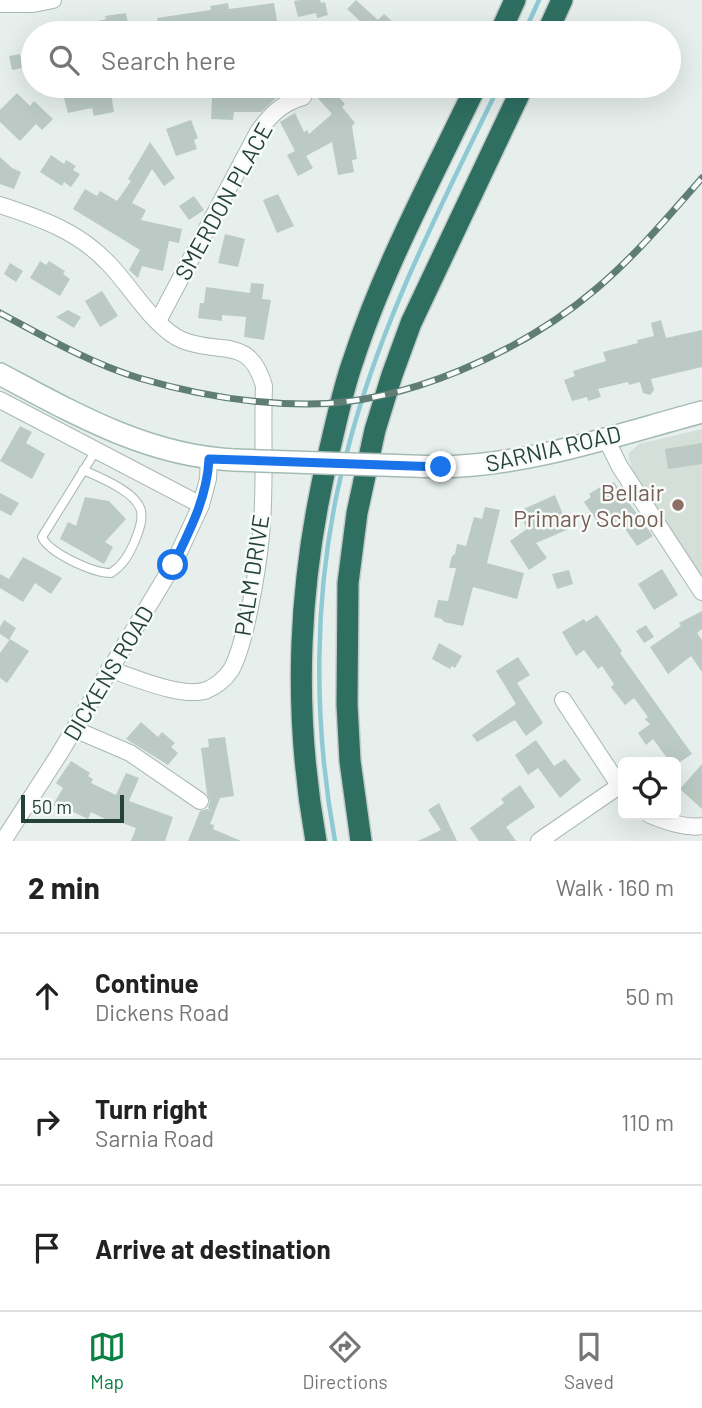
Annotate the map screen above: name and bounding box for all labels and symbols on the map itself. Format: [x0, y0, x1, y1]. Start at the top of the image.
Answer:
street label: SMERDON PLACE [168, 117, 278, 285]
street label: SARNIA ROAD [483, 419, 623, 477]
route end [425, 451, 456, 482]
place label: Bellair Primary School [513, 478, 665, 532]
marker: Bellair Primary School [670, 497, 686, 513]
street label: PALM DRIVE [228, 512, 274, 638]
route start [157, 549, 188, 580]
street label: DICKENS ROAD [57, 601, 159, 745]
scale bar [21, 792, 124, 824]

